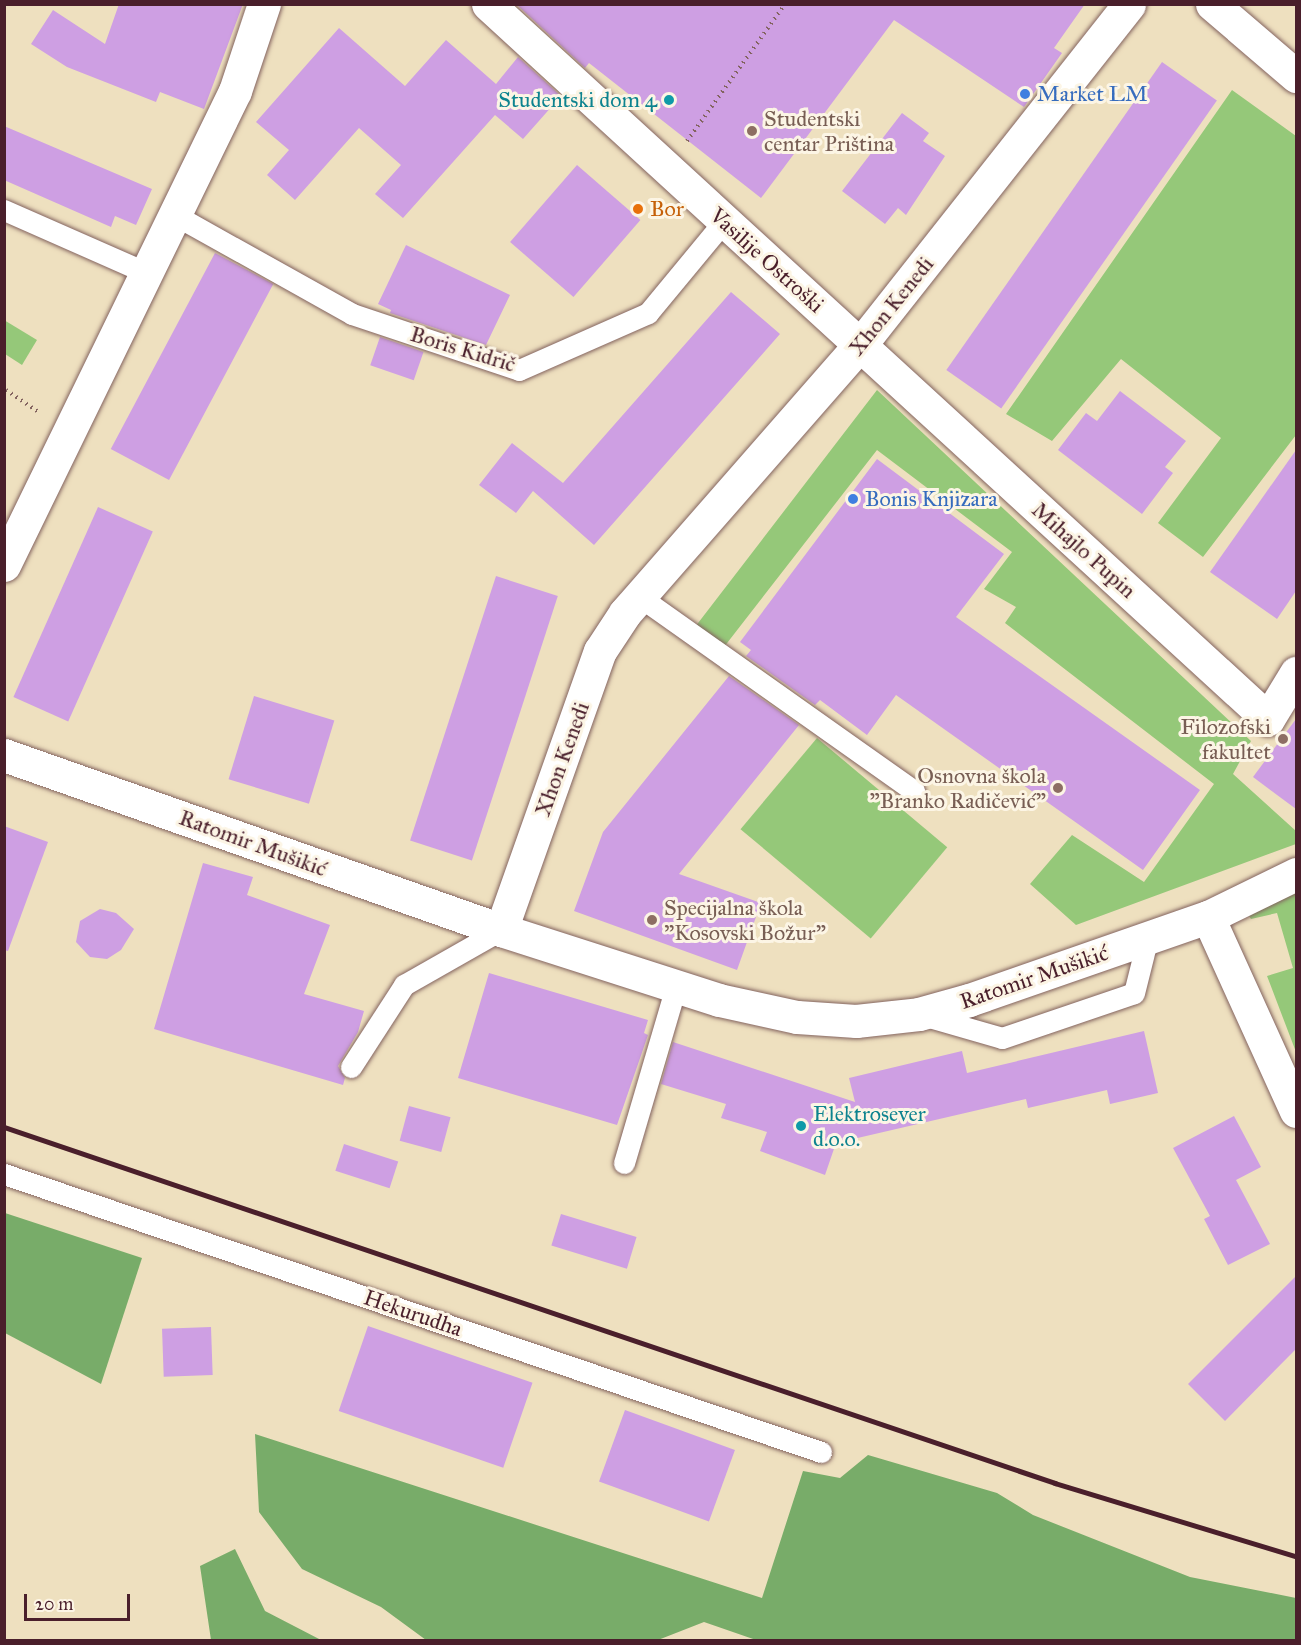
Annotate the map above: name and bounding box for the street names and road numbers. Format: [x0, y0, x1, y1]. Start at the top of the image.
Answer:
street label: Vasilije Ostroški [705, 202, 829, 318]
street label: Xhon Kenedi [843, 251, 939, 361]
street label: Boris Kidrič [407, 320, 519, 378]
street label: Mihajlo Pupin [1027, 496, 1141, 604]
street label: Xhon Kenedi [529, 698, 595, 820]
street label: Ratomir Mušikić [176, 804, 330, 882]
street label: Ratomir Mušikić [956, 939, 1112, 1015]
street label: Hekurudha [360, 1284, 466, 1342]

